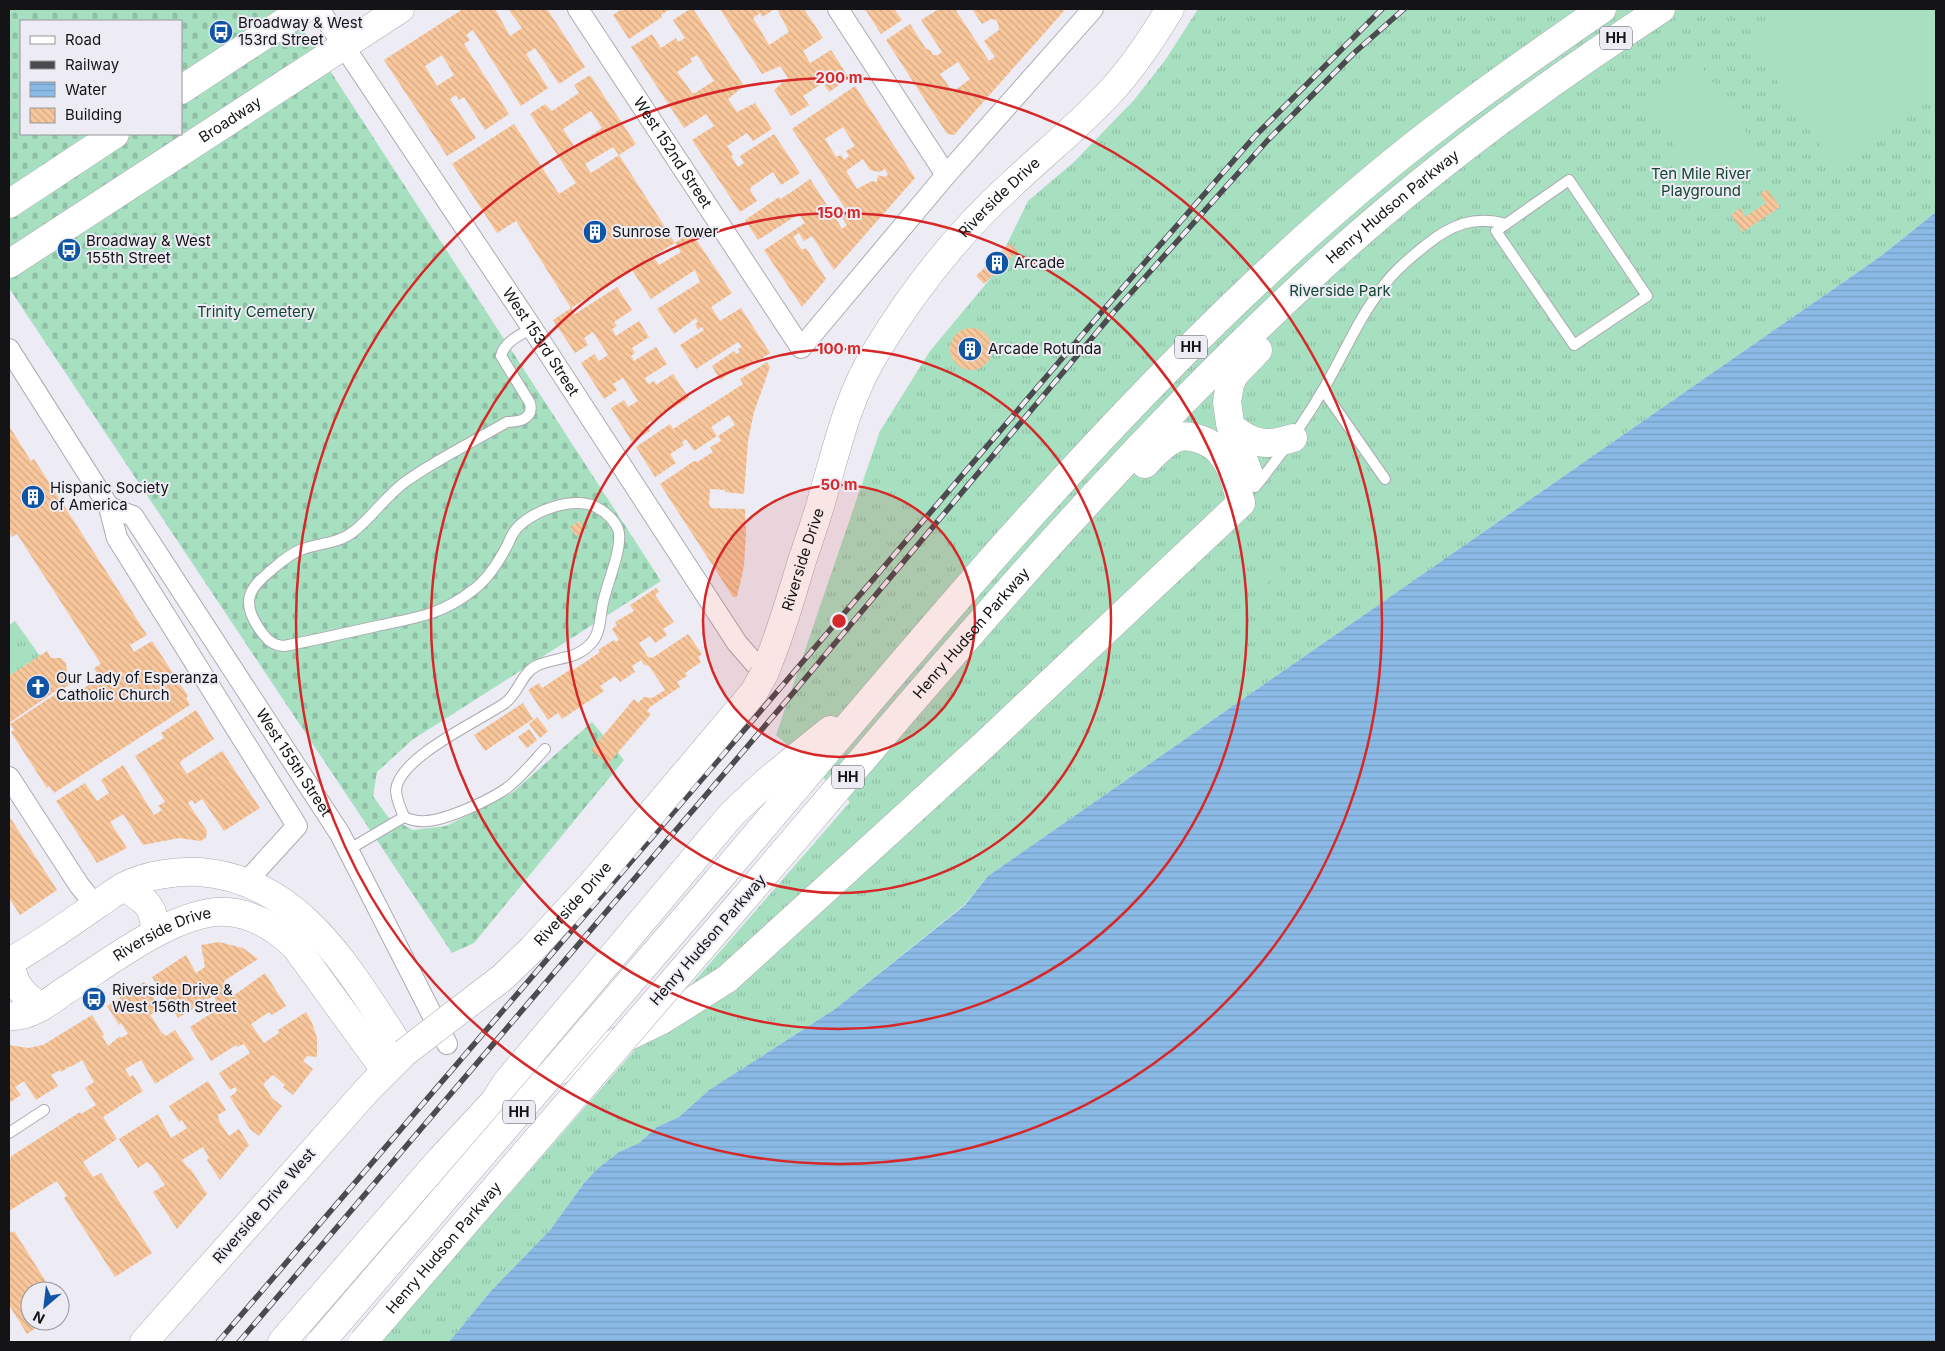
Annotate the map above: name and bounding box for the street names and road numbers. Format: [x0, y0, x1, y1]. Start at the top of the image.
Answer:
road number: HH [1600, 26, 1632, 49]
street label: Broadway [195, 92, 265, 147]
street label: West 152nd Street [630, 93, 716, 212]
street label: Henry Hudson Parkway [1322, 145, 1463, 268]
street label: Riverside Drive [954, 153, 1044, 241]
street label: West 153rd Street [499, 284, 584, 399]
road number: HH [1175, 336, 1207, 358]
street label: Riverside Drive [777, 506, 828, 613]
street label: Henry Hudson Parkway [909, 563, 1034, 702]
street label: West 155th Street [252, 705, 336, 820]
road number: HH [832, 766, 864, 789]
street label: Riverside Drive [530, 858, 615, 950]
street label: Henry Hudson Parkway [646, 870, 770, 1009]
street label: Riverside Drive [109, 903, 213, 965]
road number: HH [503, 1100, 535, 1124]
street label: Riverside Drive West [208, 1144, 319, 1267]
street label: Henry Hudson Parkway [382, 1177, 506, 1317]

